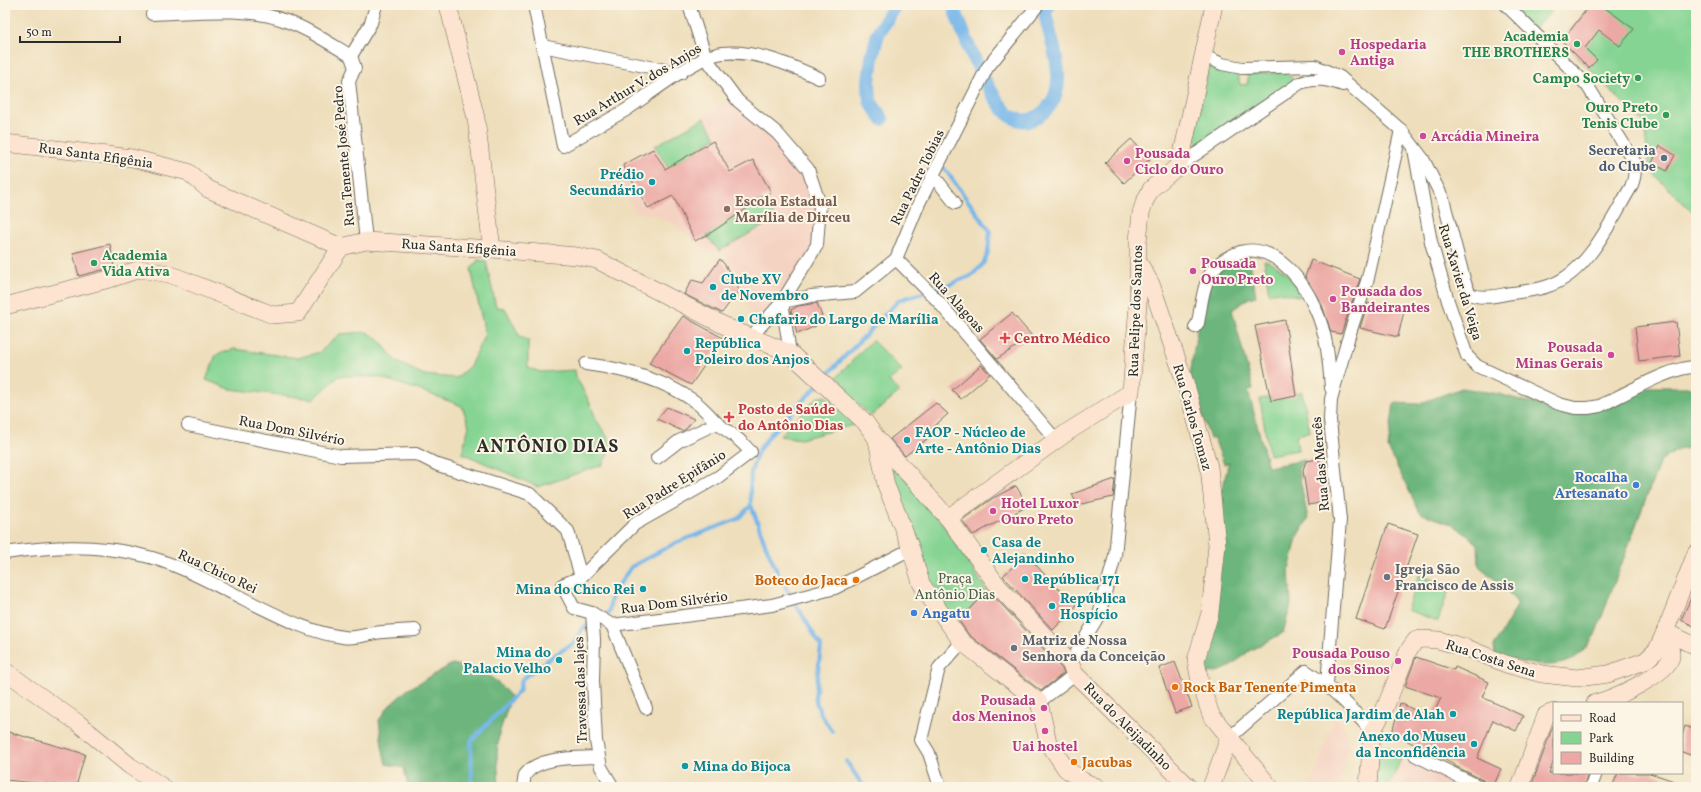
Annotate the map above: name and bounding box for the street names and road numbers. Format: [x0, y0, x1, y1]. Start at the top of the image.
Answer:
street label: Rua Arthur V. dos Anjos [570, 40, 705, 131]
street label: Rua Tenente José Pedro [329, 85, 360, 227]
street label: Rua Padre Tobias [887, 127, 950, 229]
street label: Rua Santa Efigênia [37, 139, 154, 174]
street label: Rua Xavier da Veiga [1433, 222, 1486, 343]
street label: Rua Santa Efigênia [401, 235, 517, 262]
street label: Rua Felipe dos Santos [1125, 245, 1148, 377]
street label: Rua Alagoas [923, 268, 988, 338]
street label: Rua Carlos Tomaz [1167, 362, 1216, 473]
street label: Rua Dom Silvério [237, 412, 346, 451]
street label: Rua das Mercês [1308, 416, 1335, 512]
street label: Rua Padre Epifânio [620, 446, 730, 525]
street label: Rua Chico Rei [175, 546, 260, 599]
street label: Rua Dom Silvério [620, 587, 729, 619]
street label: Travessa das lajes [570, 636, 593, 744]
street label: Rua Costa Sena [1443, 636, 1538, 683]
street label: Rua do Aleijadinho [1079, 679, 1175, 775]

